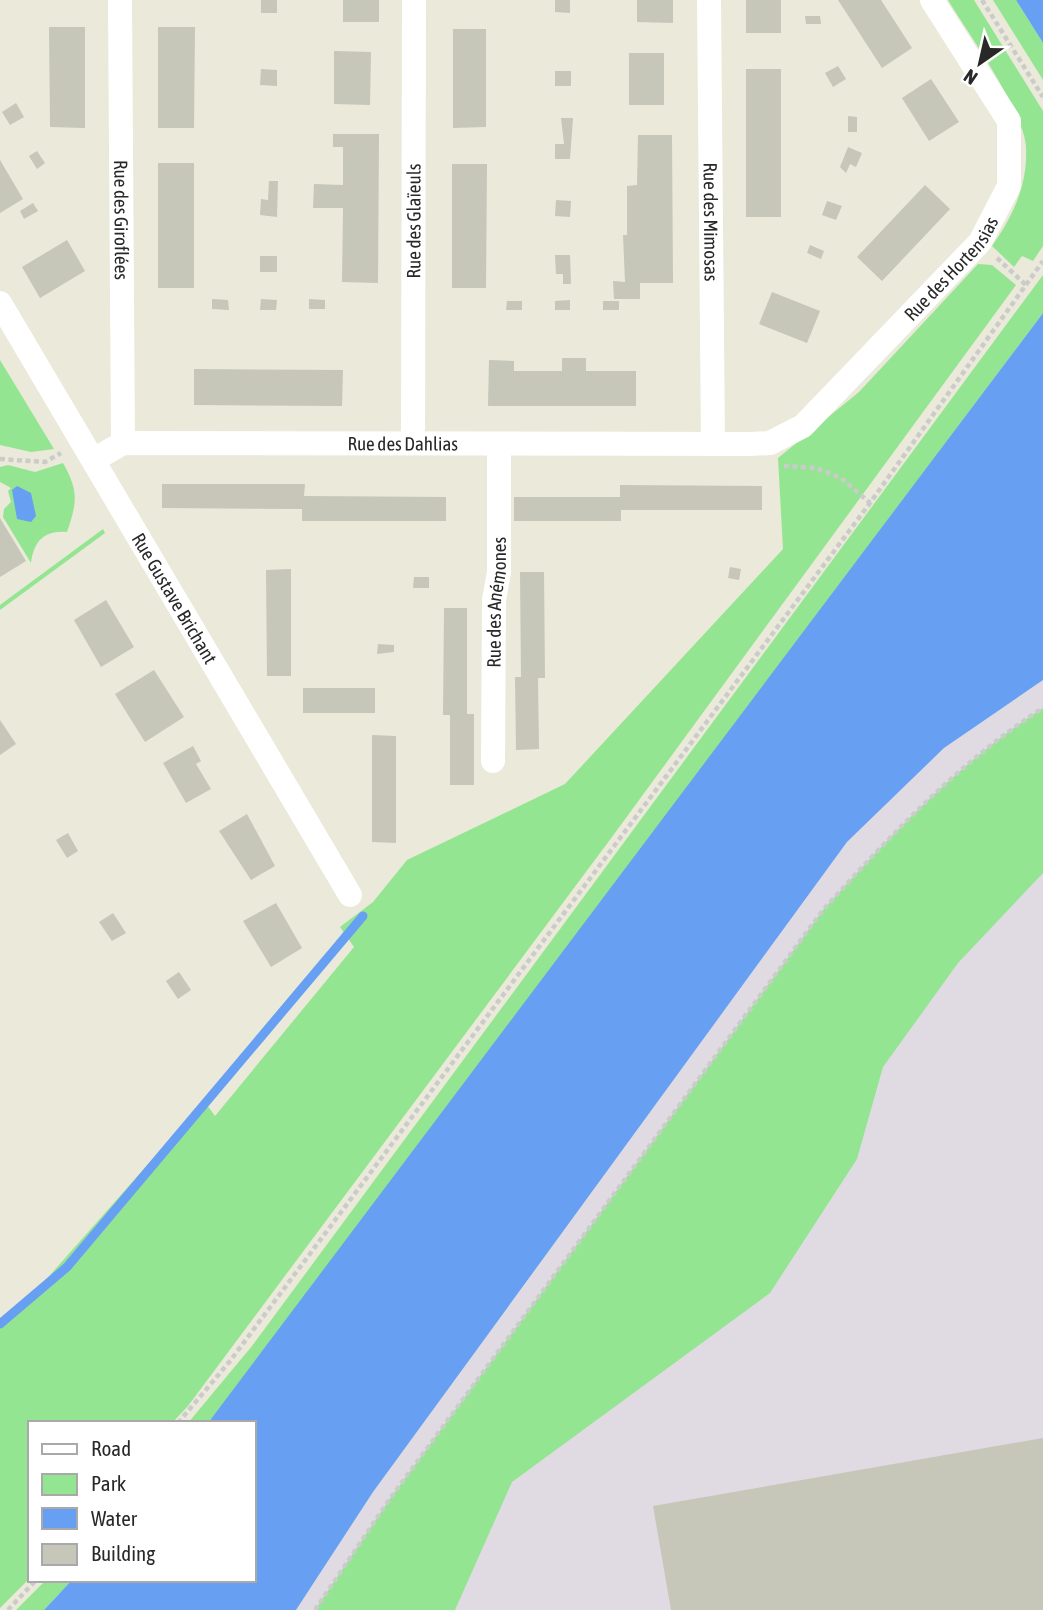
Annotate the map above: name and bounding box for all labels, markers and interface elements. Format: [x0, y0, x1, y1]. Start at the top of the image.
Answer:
north arrow [945, 28, 1015, 98]
text: N [960, 65, 981, 89]
street label: Rue des Giroflées [110, 160, 133, 280]
street label: Rue des Mimosas [699, 162, 723, 282]
street label: Rue des Glaïeuls [402, 163, 425, 278]
street label: Rue des Hortensias [899, 212, 1002, 325]
street label: Rue des Dahlias [347, 432, 458, 455]
street label: Rue Gustave Brichant [127, 529, 222, 668]
street label: Rue des Anémones [483, 537, 510, 668]
legend [28, 1421, 256, 1582]
text: Road [91, 1436, 131, 1460]
text: Park [91, 1471, 126, 1495]
text: Water [91, 1506, 138, 1530]
text: Building [91, 1541, 155, 1565]

